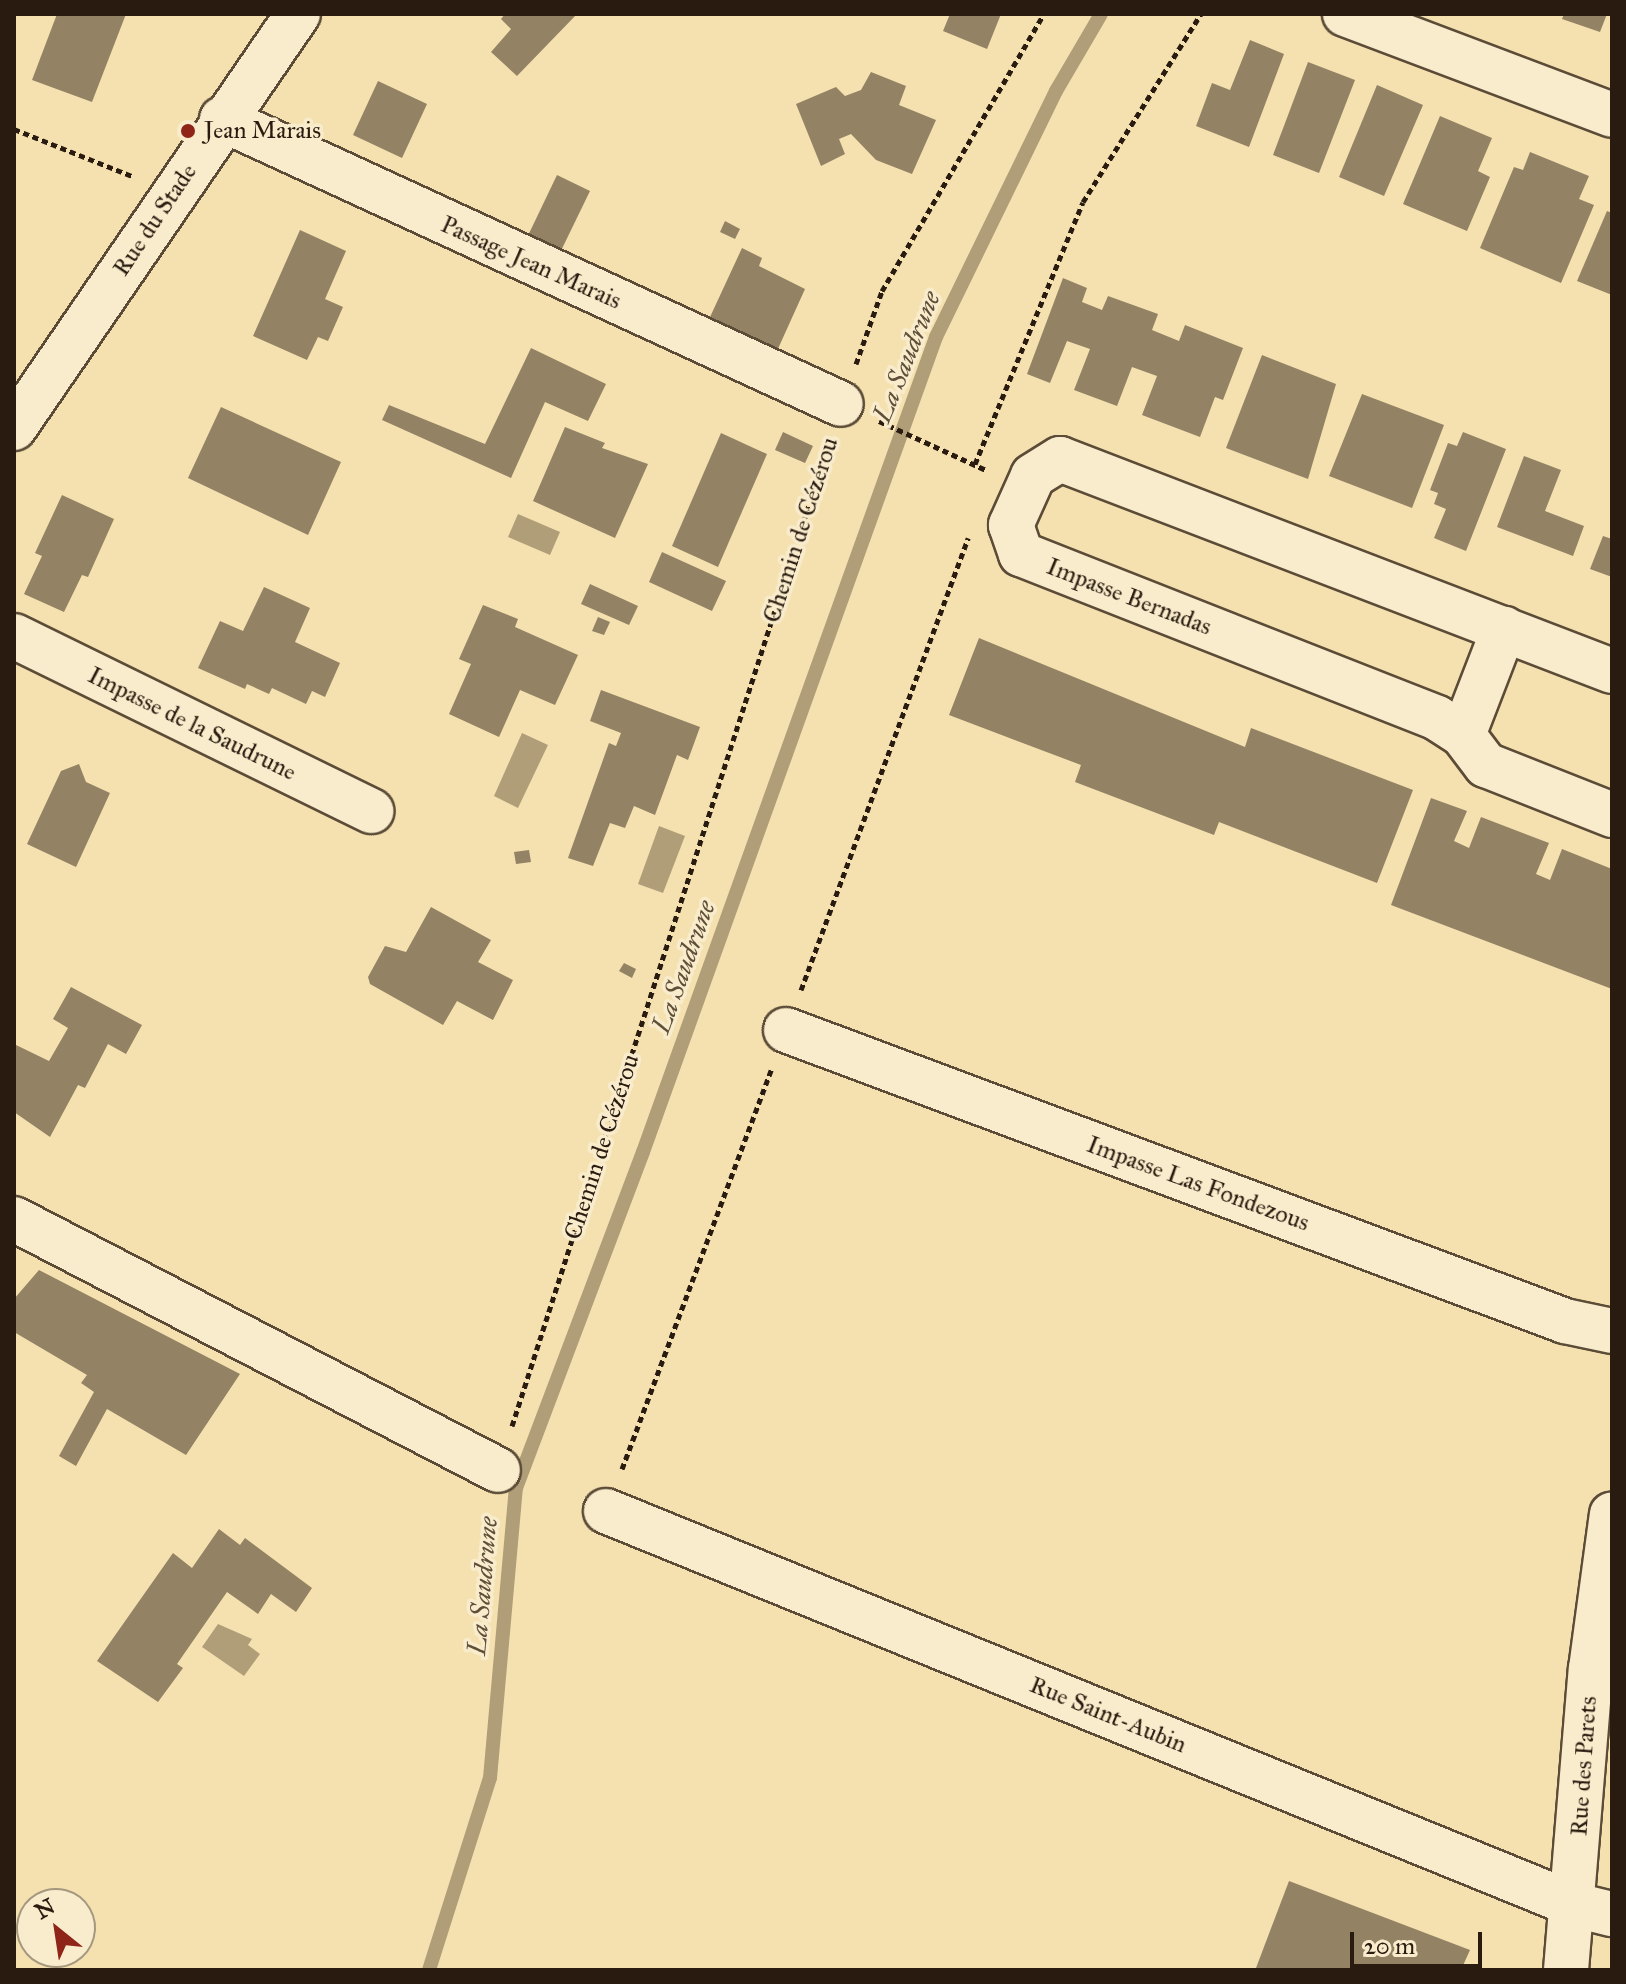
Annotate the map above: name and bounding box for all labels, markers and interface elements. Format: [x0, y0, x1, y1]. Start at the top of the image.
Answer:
place label: Jean Marais [204, 117, 321, 145]
marker: Jean Marais [179, 122, 197, 140]
street label: Rue du Stade [107, 158, 203, 282]
street label: Passage Jean Marais [436, 210, 626, 316]
water label: La Saudrune [867, 287, 947, 427]
street label: Chemin de Cézérou [757, 434, 845, 626]
street label: Impasse Bernadas [1043, 552, 1215, 642]
street label: Impasse de la Saudrune [83, 661, 301, 787]
water label: La Saudrune [646, 896, 722, 1038]
street label: Chemin de Cézérou [558, 1051, 646, 1243]
street label: Impasse Las Fondezous [1083, 1130, 1313, 1238]
water label: La Saudrune [461, 1516, 505, 1656]
street label: Rue Saint-Aubin [1026, 1671, 1190, 1759]
street label: Rue des Parets [1565, 1695, 1603, 1837]
north arrow [16, 1888, 96, 1968]
text: N [30, 1892, 60, 1925]
scale bar [1354, 1916, 1486, 1966]
text: 20 m [1364, 1931, 1415, 1961]

